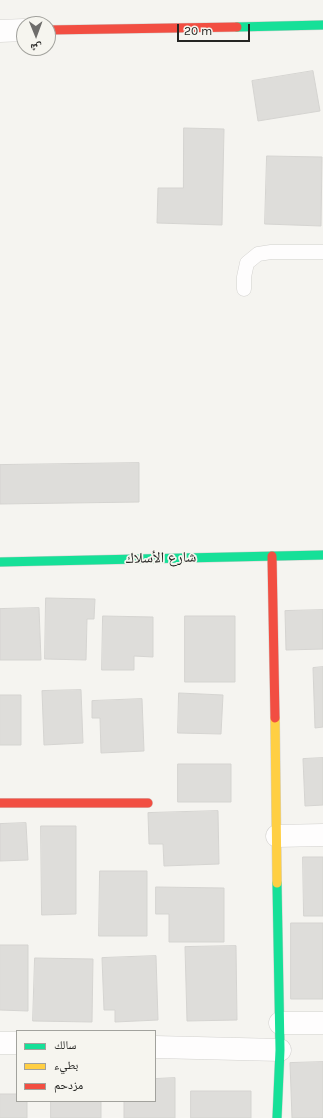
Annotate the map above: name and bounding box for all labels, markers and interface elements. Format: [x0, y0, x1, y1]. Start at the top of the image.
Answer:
north arrow [16, 16, 56, 56]
scale bar [179, 16, 252, 42]
text: 20 m [184, 24, 212, 38]
text: ش [30, 41, 42, 54]
street label: شارع الأسلاك [125, 548, 197, 568]
legend [16, 1030, 156, 1102]
text: سالك [54, 1038, 76, 1052]
text: بطيء [54, 1058, 78, 1072]
text: مزدحم [54, 1078, 83, 1092]

